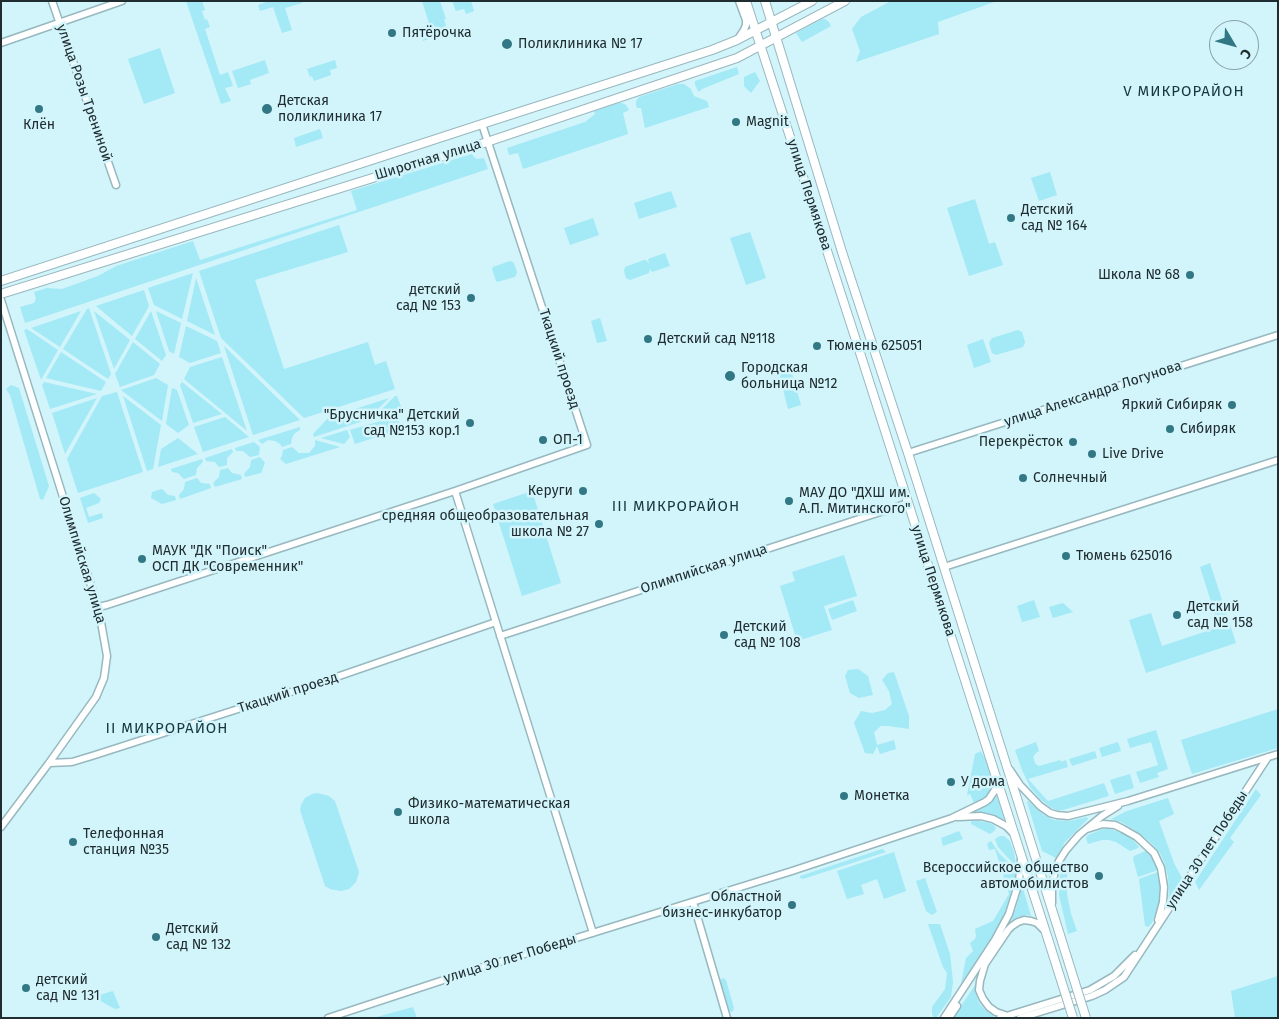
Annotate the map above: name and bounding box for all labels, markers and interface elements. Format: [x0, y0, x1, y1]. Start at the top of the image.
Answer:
north arrow [1209, 20, 1259, 70]
street label: улица Розы Трениной [53, 22, 115, 164]
place label: Пятёрочка [402, 25, 472, 41]
marker: Пятёрочка [386, 27, 398, 39]
place label: Поликлиника № 17 [518, 36, 642, 52]
marker: Поликлиника № 17 [500, 37, 514, 51]
text: С [1236, 45, 1255, 62]
district label: V МИКРОРАЙОН [1122, 83, 1246, 101]
place label: Детская поликлиника 17 [278, 93, 382, 125]
marker: Детская поликлиника 17 [260, 102, 274, 116]
marker: Клён [33, 103, 45, 115]
place label: Magnit [746, 114, 789, 130]
marker: Magnit [730, 116, 742, 128]
place label: Клён [23, 117, 55, 133]
street label: Широтная улица [373, 136, 483, 184]
street label: улица Пермякова [783, 137, 835, 253]
place label: Детский сад № 164 [1021, 202, 1087, 234]
marker: Детский сад № 164 [1005, 212, 1017, 224]
place label: Школа № 68 [1098, 267, 1180, 283]
marker: Школа № 68 [1184, 269, 1196, 281]
place label: детский сад № 153 [396, 282, 461, 314]
marker: детский сад № 153 [465, 292, 477, 304]
street label: Ткацкий проезд [535, 307, 583, 411]
place label: Детский сад №118 [658, 331, 775, 347]
marker: Детский сад №118 [642, 333, 654, 345]
place label: Тюмень 625051 [827, 338, 922, 354]
marker: Тюмень 625051 [811, 340, 823, 352]
street label: улица Александра Логунова [1002, 357, 1184, 431]
place label: Городская больница №12 [741, 360, 837, 392]
marker: Городская больница №12 [723, 369, 737, 383]
place label: Яркий Сибиряк [1122, 397, 1222, 413]
marker: Яркий Сибиряк [1226, 399, 1238, 411]
place label: "Брусничка" Детский сад №153 кор.1 [324, 407, 460, 440]
marker: "Брусничка" Детский сад №153 кор.1 [464, 417, 476, 429]
place label: Сибиряк [1180, 421, 1236, 437]
marker: Сибиряк [1164, 423, 1176, 435]
place label: ОП-1 [553, 432, 583, 448]
marker: ОП-1 [537, 434, 549, 446]
place label: Перекрёсток [979, 434, 1063, 450]
marker: Перекрёсток [1067, 436, 1079, 448]
place label: Live Drive [1102, 446, 1164, 462]
marker: Live Drive [1086, 448, 1098, 460]
place label: Солнечный [1033, 470, 1107, 486]
marker: Солнечный [1017, 472, 1029, 484]
place label: Керуги [528, 483, 573, 499]
marker: Керуги [577, 485, 589, 497]
place label: МАУ ДО "ДХШ им. А.П. Митинского" [799, 485, 911, 518]
street label: Олимпийская улица [55, 494, 109, 626]
marker: МАУ ДО "ДХШ им. А.П. Митинского" [783, 495, 795, 507]
district label: III МИКРОРАЙОН [610, 498, 742, 516]
place label: средняя общеобразовательная школа № 27 [382, 508, 589, 540]
marker: средняя общеобразовательная школа № 27 [593, 518, 605, 530]
street label: улица Пермякова [907, 523, 959, 639]
street label: Олимпийская улица [639, 541, 769, 597]
place label: МАУК "ДК "Поиск" ОСП ДК "Современник" [152, 543, 303, 576]
place label: Тюмень 625016 [1076, 548, 1172, 564]
marker: Тюмень 625016 [1060, 550, 1072, 562]
marker: МАУК "ДК "Поиск" ОСП ДК "Современник" [136, 553, 148, 565]
place label: Детский сад № 158 [1187, 599, 1253, 632]
marker: Детский сад № 158 [1171, 609, 1183, 621]
place label: Детский сад № 108 [734, 619, 801, 652]
marker: Детский сад № 108 [718, 629, 730, 641]
street label: Ткацкий проезд [236, 669, 340, 717]
district label: II МИКРОРАЙОН [104, 720, 230, 738]
place label: У дома [961, 774, 1005, 790]
marker: У дома [945, 776, 957, 788]
place label: Монетка [854, 788, 910, 804]
street label: улица 30 лет Победы [1162, 788, 1252, 912]
marker: Монетка [838, 790, 850, 802]
place label: Физико-математическая школа [408, 796, 570, 829]
marker: Физико-математическая школа [392, 806, 404, 818]
place label: Телефонная станция №35 [83, 826, 169, 859]
marker: Телефонная станция №35 [67, 836, 79, 848]
place label: Всероссийское общество автомобилистов [923, 860, 1089, 892]
marker: Всероссийское общество автомобилистов [1093, 870, 1105, 882]
place label: Областной бизнес-инкубатор [662, 889, 782, 922]
marker: Областной бизнес-инкубатор [786, 899, 798, 911]
place label: Детский сад № 132 [166, 921, 231, 954]
marker: Детский сад № 132 [150, 931, 162, 943]
street label: улица 30 лет Победы [442, 931, 578, 987]
place label: детский сад № 131 [36, 972, 100, 1004]
marker: детский сад № 131 [20, 982, 32, 994]

